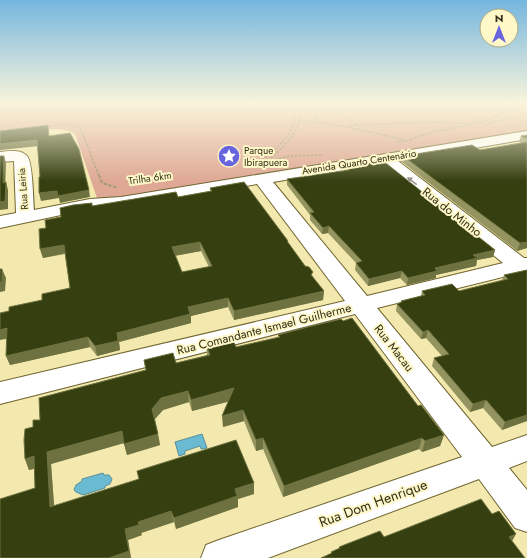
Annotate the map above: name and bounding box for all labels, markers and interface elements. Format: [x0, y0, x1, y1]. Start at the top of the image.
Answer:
north arrow [479, 8, 519, 48]
text: N [495, 10, 503, 26]
place icon: Parque Ibirapuera [216, 143, 242, 169]
place label: Parque Ibirapuera [244, 143, 288, 170]
street label: Avenida Quarto Centenário [301, 145, 418, 178]
street label: Rua Leiria [14, 167, 32, 210]
street label: Trilha 6km [128, 168, 173, 188]
one-way arrow [407, 176, 418, 185]
street label: Rua do Minho [418, 183, 486, 241]
street label: Rua Comandante Ismael Guilherme [175, 299, 353, 359]
street label: Rua Macau [370, 321, 418, 375]
street label: Rua Dom Henrique [316, 474, 430, 532]

